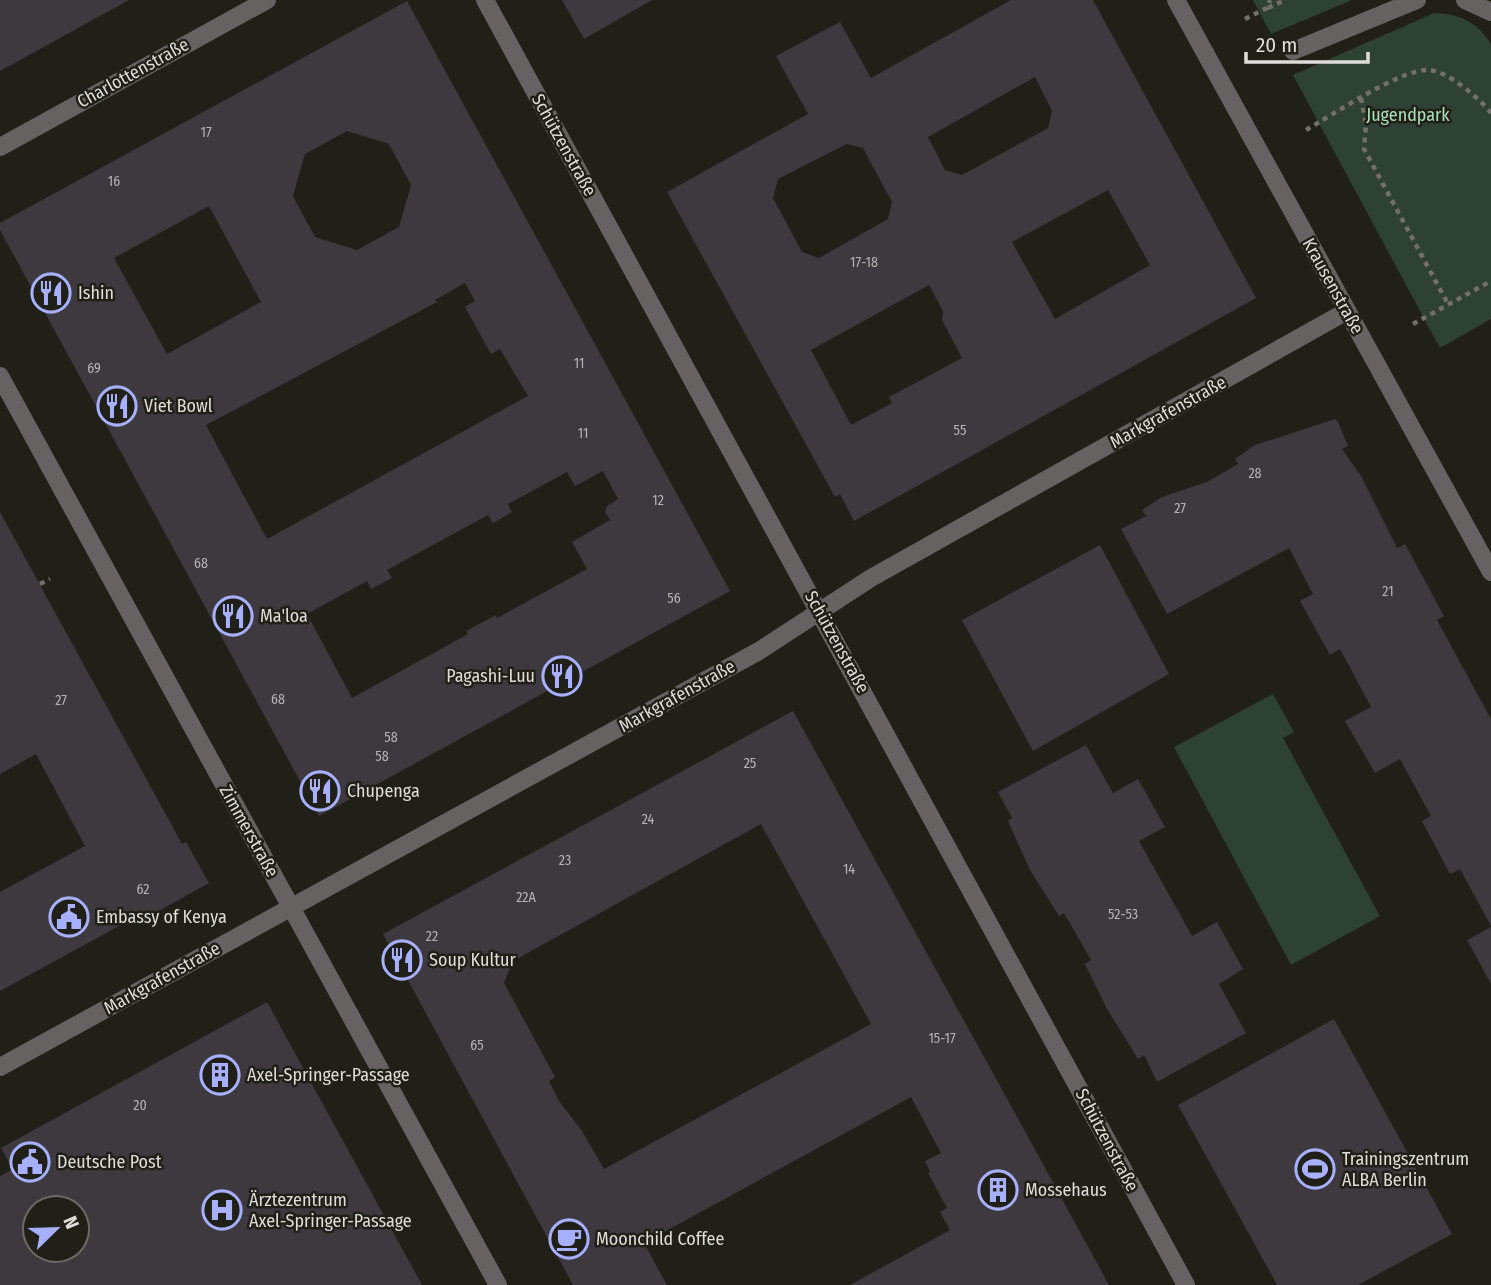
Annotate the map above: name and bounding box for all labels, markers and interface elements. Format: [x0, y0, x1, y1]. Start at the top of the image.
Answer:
scale bar [1246, 21, 1368, 65]
text: 20 m [1256, 32, 1297, 58]
street label: Charlottenstraße [73, 33, 193, 113]
street label: Schützenstraße [527, 90, 601, 200]
park label: Jugendpark [1366, 104, 1450, 126]
house number: 17 [200, 124, 212, 141]
house number: 16 [108, 173, 120, 190]
street label: Krausenstraße [1298, 234, 1368, 338]
house number: 17-18 [850, 254, 878, 271]
restaurant icon: Ishin [30, 272, 72, 314]
place label: Ishin [78, 282, 114, 304]
house number: 11 [574, 355, 584, 372]
house number: 69 [87, 360, 101, 377]
street label: Markgrafenstraße [1106, 371, 1230, 453]
restaurant icon: Viet Bowl [96, 385, 138, 427]
place label: Viet Bowl [144, 395, 213, 417]
house number: 55 [954, 422, 966, 439]
house number: 11 [578, 425, 588, 442]
house number: 28 [1248, 465, 1262, 482]
house number: 12 [652, 492, 664, 509]
house number: 27 [1174, 500, 1186, 517]
house number: 68 [194, 555, 208, 572]
house number: 21 [1382, 583, 1394, 600]
street label: Schützenstraße [800, 587, 874, 697]
house number: 56 [667, 590, 681, 607]
restaurant icon: Ma'loa [212, 595, 254, 637]
place label: Ma'loa [260, 605, 308, 627]
restaurant icon: Pagashi-Luu [541, 655, 583, 697]
street label: Markgrafenstraße [615, 655, 739, 737]
place label: Pagashi-Luu [446, 665, 535, 687]
house number: 68 [271, 691, 285, 708]
house number: 27 [55, 692, 67, 709]
house number: 58 [384, 729, 398, 746]
house number: 58 [375, 748, 389, 765]
house number: 25 [744, 755, 756, 772]
restaurant icon: Chupenga [299, 770, 341, 812]
place label: Chupenga [347, 780, 420, 802]
street label: Zimmerstraße [215, 781, 283, 881]
house number: 24 [642, 811, 655, 828]
house number: 23 [559, 852, 571, 869]
house number: 14 [843, 861, 855, 878]
house number: 62 [137, 881, 150, 898]
house number: 22A [516, 889, 536, 906]
public building icon: Embassy of Kenya [48, 896, 90, 938]
place label: Embassy of Kenya [96, 906, 227, 928]
house number: 52-53 [1108, 906, 1138, 923]
house number: 22 [426, 928, 438, 945]
street label: Markgrafenstraße [100, 937, 224, 1019]
restaurant icon: Soup Kultur [381, 939, 423, 981]
place label: Soup Kultur [429, 949, 516, 971]
house number: 15-17 [928, 1030, 956, 1047]
house number: 65 [470, 1037, 484, 1054]
building icon: Axel-Springer-Passage [199, 1054, 241, 1096]
place label: Axel-Springer-Passage [247, 1064, 410, 1086]
street label: Schützenstraße [1071, 1085, 1143, 1195]
house number: 20 [133, 1097, 147, 1114]
public building icon: Deutsche Post [9, 1141, 51, 1183]
sports icon: Trainingszentrum ALBA Berlin [1294, 1148, 1336, 1190]
place label: Trainingszentrum ALBA Berlin [1342, 1148, 1469, 1191]
place label: Deutsche Post [57, 1151, 162, 1173]
building icon: Mossehaus [977, 1169, 1019, 1211]
place label: Mossehaus [1025, 1179, 1107, 1201]
hospital icon: Ärztezentrum Axel-Springer-Passage [201, 1189, 243, 1231]
place label: Ärztezentrum Axel-Springer-Passage [249, 1189, 412, 1232]
north arrow [21, 1194, 91, 1264]
text: N [58, 1213, 84, 1232]
cafe icon: Moonchild Coffee [548, 1218, 590, 1260]
place label: Moonchild Coffee [596, 1228, 724, 1250]

